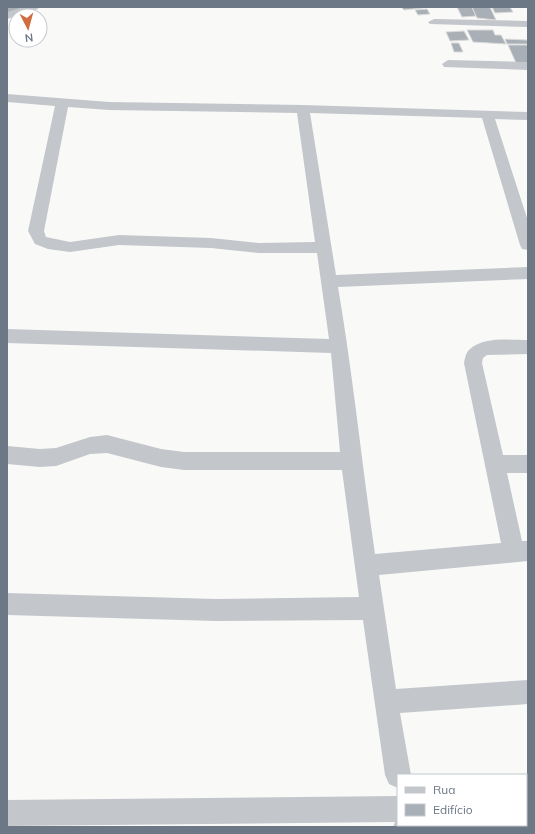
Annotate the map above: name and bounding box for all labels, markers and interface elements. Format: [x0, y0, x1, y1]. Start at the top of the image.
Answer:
north arrow [8, 8, 48, 48]
text: N [24, 31, 34, 45]
legend [397, 774, 527, 826]
text: Rua [433, 782, 455, 797]
text: Edifício [433, 802, 473, 817]

